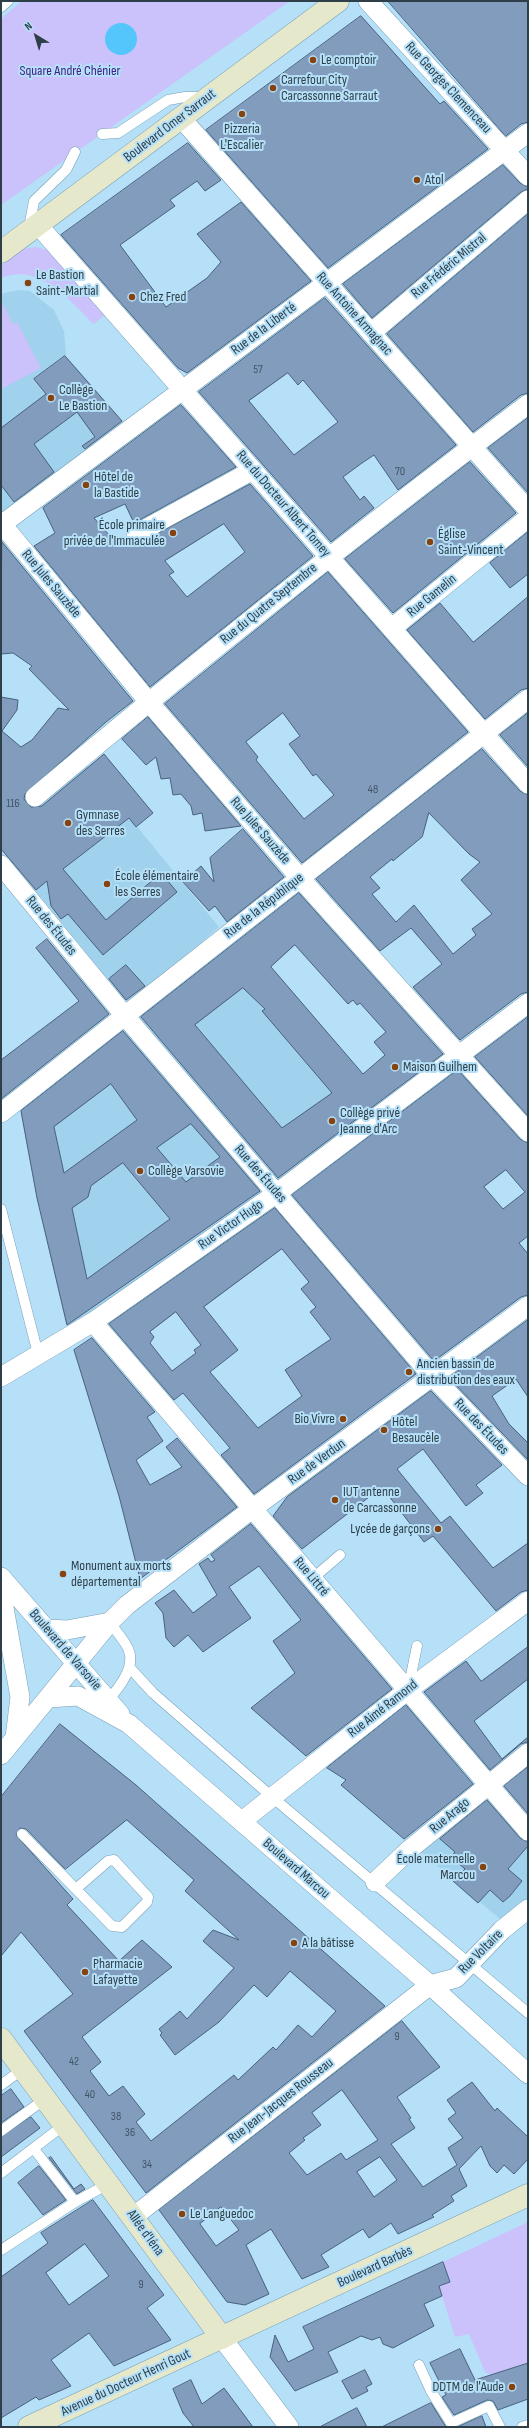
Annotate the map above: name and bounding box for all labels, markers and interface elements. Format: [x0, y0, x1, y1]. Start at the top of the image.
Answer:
north arrow [16, 16, 56, 56]
text: N [22, 19, 35, 33]
street label: Rue Georges Clemenceau [401, 39, 495, 137]
place label: Le comptoir [321, 52, 377, 68]
marker: Le comptoir [308, 55, 318, 65]
park label: Square André Chénier [19, 63, 121, 79]
place label: Carrefour City Carcassonne Sarraut [281, 72, 378, 104]
marker: Carrefour City Carcassonne Sarraut [268, 83, 278, 93]
street label: Boulevard Omer Sarraut [121, 86, 219, 166]
marker: Pizzeria L'Escalier [237, 109, 247, 119]
place label: Pizzeria L'Escalier [220, 121, 264, 154]
place label: Atol [425, 172, 444, 188]
marker: Atol [412, 175, 422, 185]
street label: Rue Frédéric Mistral [408, 230, 490, 302]
place label: Le Bastion Saint-Martial [36, 267, 98, 300]
street label: Rue Antoine Armagnac [312, 269, 396, 359]
marker: Le Bastion Saint-Martial [23, 278, 33, 288]
place label: Chez Fred [140, 289, 186, 305]
marker: Chez Fred [127, 292, 137, 302]
street label: Rue de la Liberté [228, 299, 300, 359]
house number: 57 [253, 363, 263, 377]
place label: Collège Le Bastion [59, 382, 107, 414]
marker: Collège Le Bastion [46, 393, 56, 403]
street label: Rue du Docteur Albert Tomey [232, 447, 334, 561]
house number: 70 [395, 465, 405, 479]
place label: Hôtel de la Bastide [94, 469, 139, 502]
marker: Hôtel de la Bastide [81, 480, 91, 490]
place label: École primaire privée de l'Immaculée [64, 517, 165, 550]
place label: Église Saint-Vincent [438, 526, 504, 558]
marker: École primaire privée de l'Immaculée [168, 528, 178, 538]
marker: Église Saint-Vincent [425, 537, 435, 547]
street label: Rue Jules Sauzède [18, 547, 84, 621]
street label: Rue du Quatre Septembre [217, 560, 321, 648]
street label: Rue Gamelin [404, 571, 460, 621]
house number: 48 [368, 783, 378, 797]
street label: Rue Jules Sauzède [226, 794, 294, 868]
house number: 116 [6, 797, 20, 811]
place label: Gymnase des Serres [76, 807, 125, 840]
marker: Gymnase des Serres [63, 818, 73, 828]
place label: École élémentaire les Serres [115, 868, 199, 900]
street label: Rue de la République [221, 870, 307, 942]
marker: École élémentaire les Serres [102, 879, 112, 889]
street label: Rue des Études [22, 893, 80, 959]
place label: Maison Guilhem [403, 1059, 477, 1075]
marker: Maison Guilhem [390, 1062, 400, 1072]
place label: Collège privé Jeanne d'Arc [340, 1105, 400, 1138]
marker: Collège privé Jeanne d'Arc [327, 1116, 337, 1126]
street label: Rue des Études [230, 1142, 290, 1206]
place label: Collège Varsovie [148, 1163, 224, 1179]
marker: Collège Varsovie [135, 1166, 145, 1176]
street label: Rue Victor Hugo [195, 1197, 267, 1253]
place label: Ancien bassin de distribution des eaux [417, 1356, 515, 1388]
marker: Ancien bassin de distribution des eaux [404, 1367, 414, 1377]
street label: Rue des Études [450, 1396, 512, 1458]
place label: Bio Vivre [294, 1411, 335, 1427]
marker: Bio Vivre [338, 1414, 348, 1424]
place label: Hôtel Besaucèle [392, 1414, 439, 1446]
marker: Hôtel Besaucèle [379, 1425, 389, 1435]
street label: Rue de Verdun [285, 1436, 349, 1488]
place label: IUT antenne de Carcassonne [343, 1484, 417, 1516]
marker: IUT antenne de Carcassonne [330, 1495, 340, 1505]
place label: Lycée de garçons [350, 1521, 430, 1537]
marker: Lycée de garçons [433, 1524, 443, 1534]
street label: Rue Littré [290, 1554, 332, 1600]
place label: Monument aux morts départemental [71, 1558, 171, 1590]
marker: Monument aux morts départemental [58, 1569, 68, 1579]
street label: Boulevard de Varsovie [25, 1606, 105, 1694]
street label: Rue Aimé Ramond [345, 1677, 421, 1741]
street label: Rue Arago [427, 1794, 473, 1838]
street label: Boulevard Marcou [259, 1835, 333, 1903]
place label: École maternelle Marcou [397, 1851, 475, 1884]
marker: École maternelle Marcou [478, 1862, 488, 1872]
street label: Rue Voltaire [455, 1926, 507, 1978]
place label: A la bâtisse [302, 1935, 354, 1951]
marker: A la bâtisse [289, 1938, 299, 1948]
place label: Pharmacie Lafayette [93, 1956, 143, 1988]
marker: Pharmacie Lafayette [80, 1967, 90, 1977]
house number: 9 [394, 2030, 400, 2044]
house number: 42 [69, 2055, 79, 2069]
street label: Rue Jean-Jacques Rousseau [225, 2055, 337, 2147]
house number: 40 [85, 2088, 95, 2102]
house number: 38 [111, 2110, 121, 2124]
house number: 36 [125, 2126, 135, 2140]
house number: 34 [142, 2158, 152, 2172]
place label: Le Languedoc [190, 2206, 254, 2222]
street label: Allée d'Iéna [123, 2207, 167, 2259]
marker: Le Languedoc [177, 2209, 187, 2219]
street label: Boulevard Barbès [335, 2242, 415, 2292]
house number: 9 [138, 2278, 144, 2292]
street label: Avenue du Docteur Henri Gout [59, 2346, 193, 2420]
place label: DDTM de l'Aude [432, 2379, 504, 2395]
marker: DDTM de l'Aude [507, 2382, 517, 2392]

